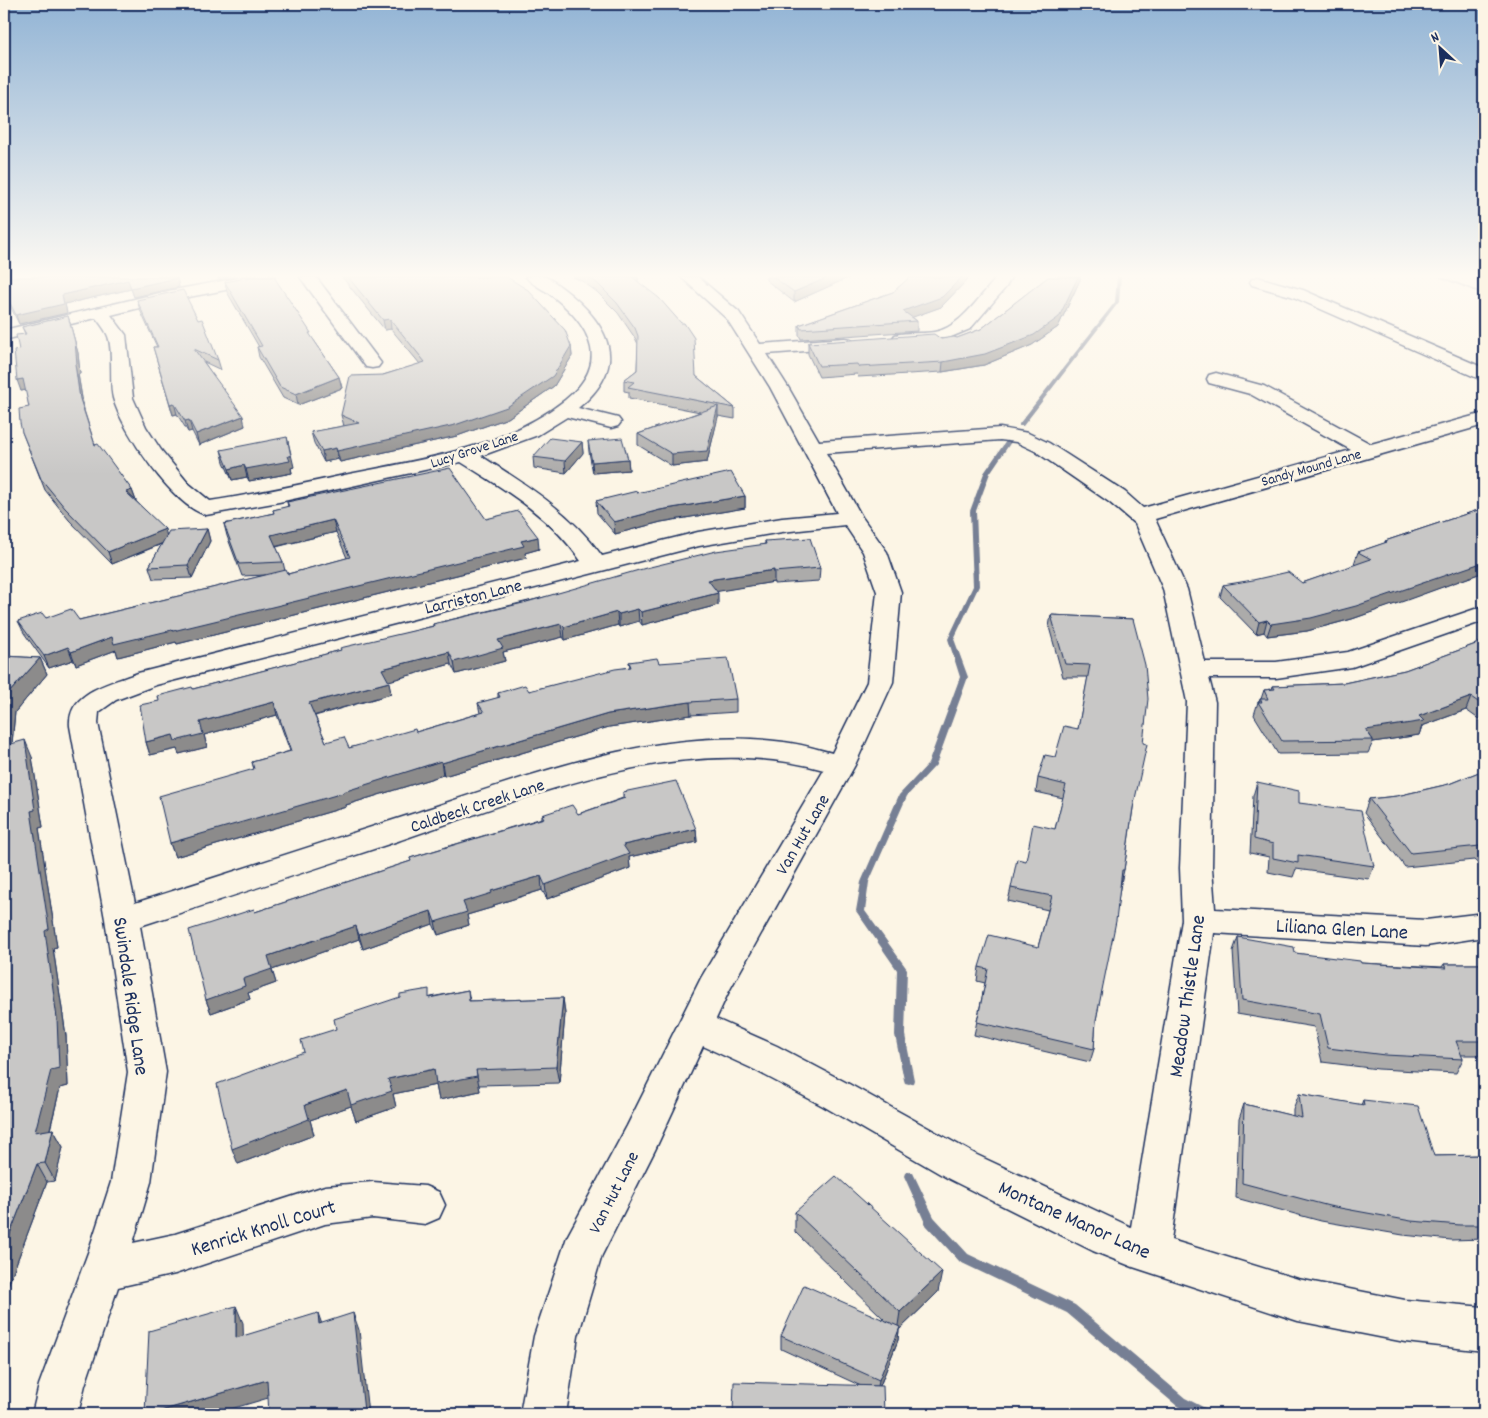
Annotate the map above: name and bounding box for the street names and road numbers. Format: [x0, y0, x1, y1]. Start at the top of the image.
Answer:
street label: Lucy Grove Lane [428, 426, 522, 475]
street label: Sandy Mound Lane [1259, 444, 1365, 494]
street label: Larriston Lane [422, 574, 525, 623]
street label: Caldbeck Creek Lane [408, 774, 548, 841]
street label: Van Hut Lane [771, 790, 837, 880]
street label: Meadow Thistle Lane [1163, 913, 1215, 1080]
street label: Liliana Glen Lane [1275, 913, 1409, 949]
street label: Swindale Ridge Lane [103, 915, 155, 1078]
street label: Van Hut Lane [584, 1148, 647, 1239]
street label: Montane Manor Lane [993, 1175, 1155, 1269]
street label: Kenrick Knoll Court [188, 1194, 340, 1266]

